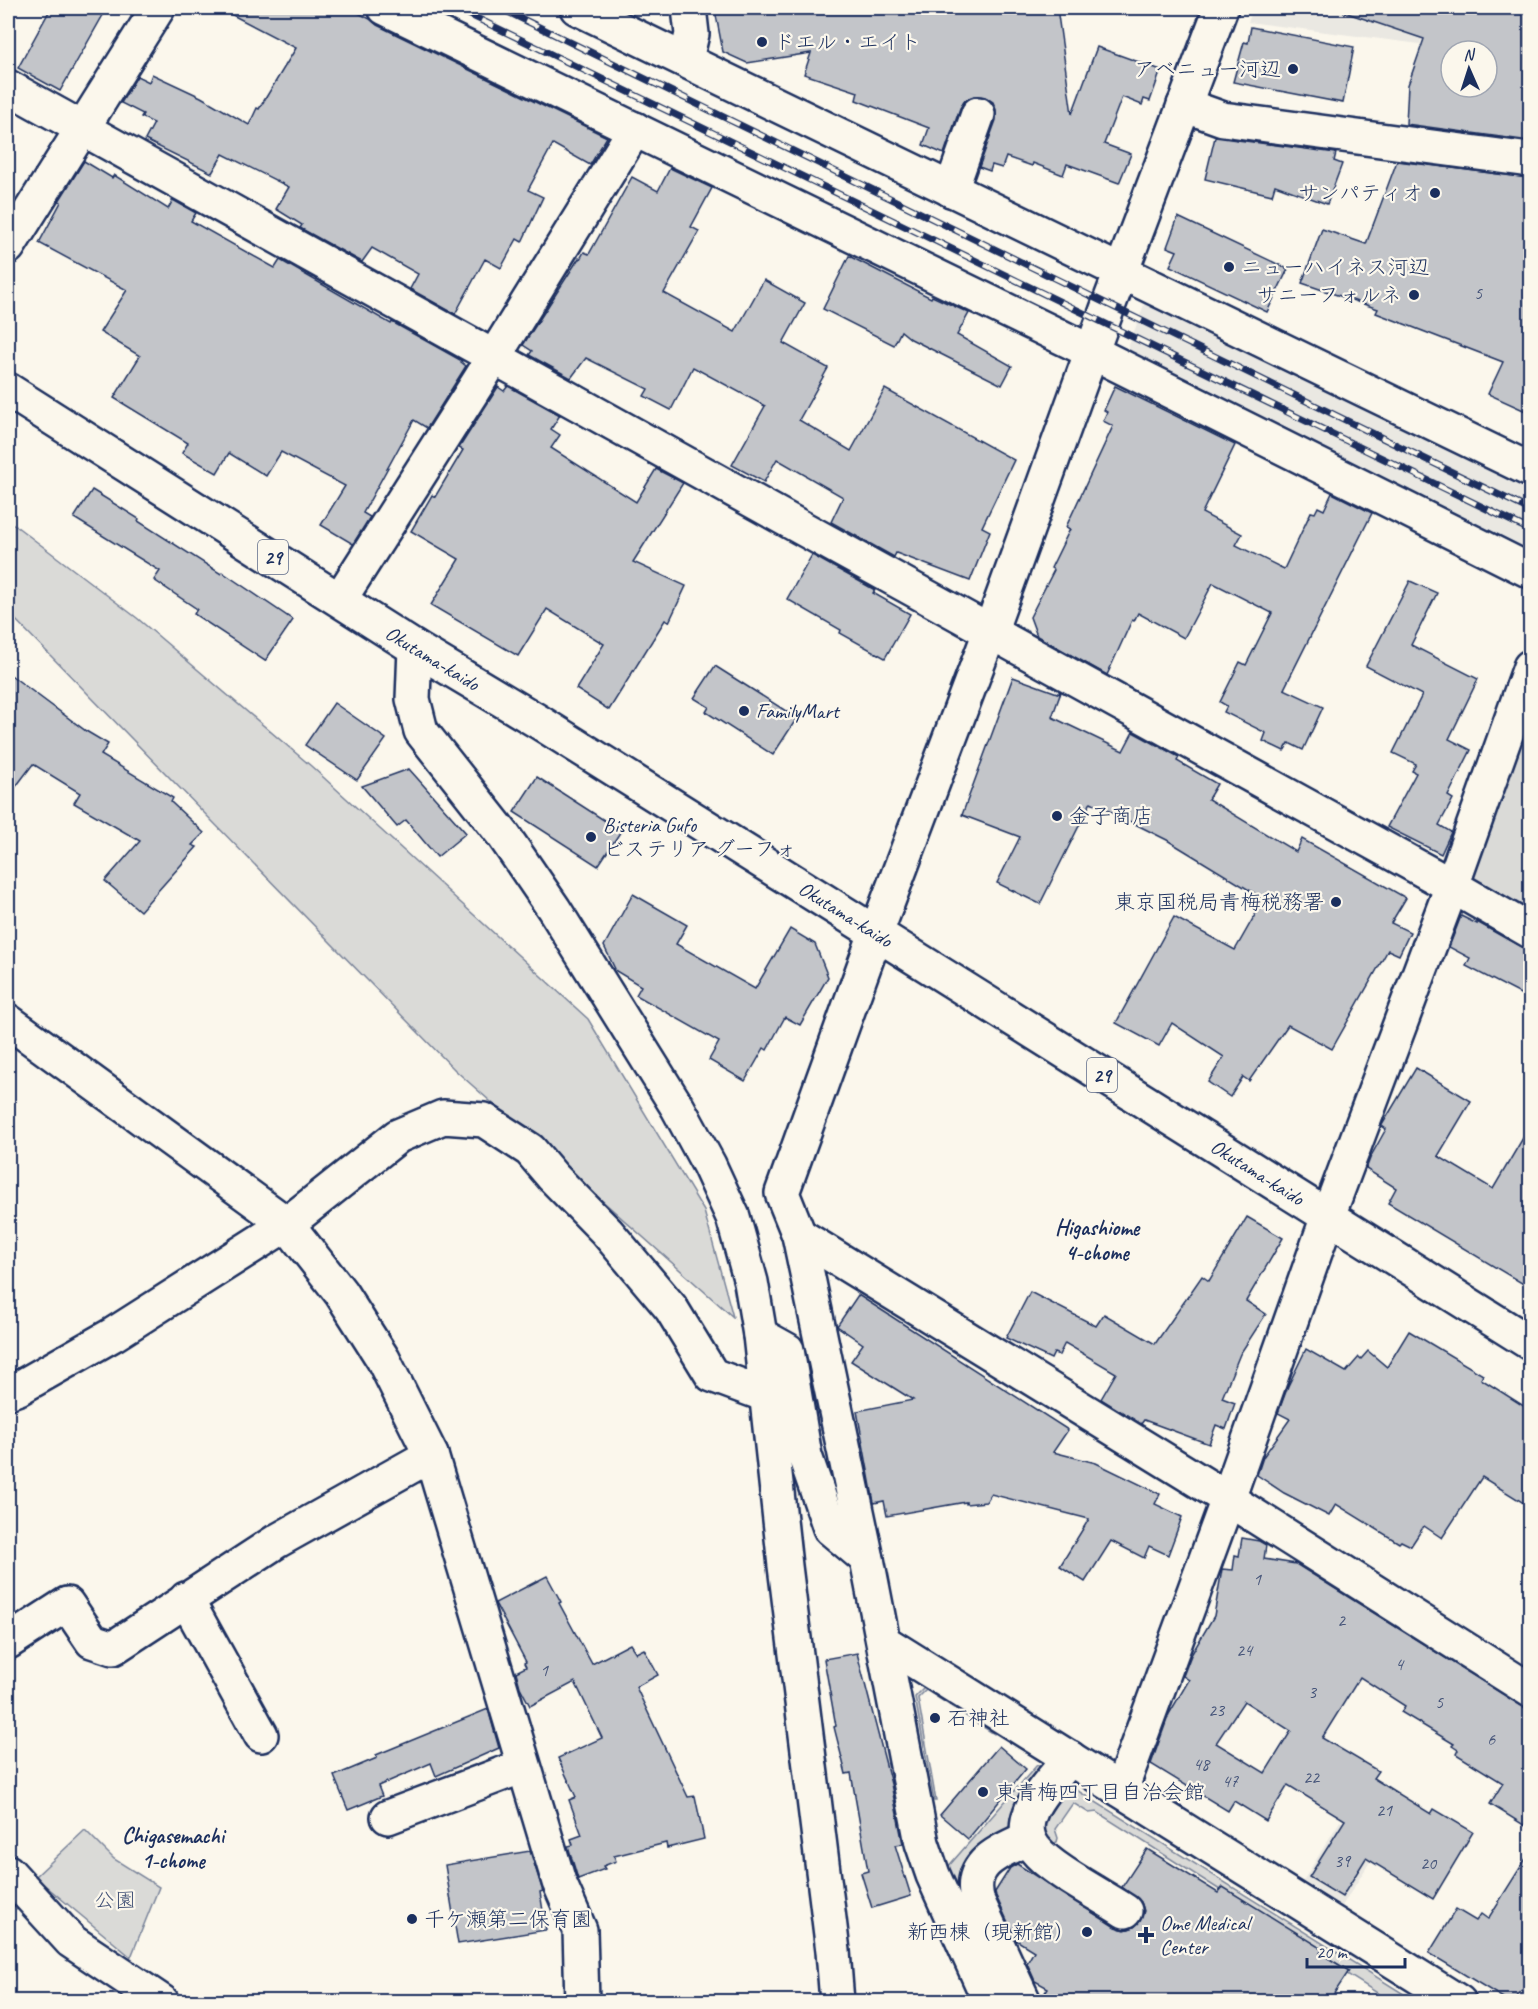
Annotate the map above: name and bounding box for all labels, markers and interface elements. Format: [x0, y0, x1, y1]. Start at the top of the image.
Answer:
place label: ドエル・エイト [774, 29, 921, 55]
marker: ドエル・エイト [755, 35, 769, 49]
north arrow [1439, 39, 1499, 99]
text: N [1463, 45, 1477, 65]
place label: アベニュー河辺 [1134, 56, 1281, 82]
marker: アベニュー河辺 [1286, 62, 1300, 76]
place label: サンパティオ [1298, 180, 1423, 206]
marker: サンパティオ [1428, 186, 1442, 200]
place label: ニューハイネス河辺 [1241, 254, 1430, 280]
marker: ニューハイネス河辺 [1222, 260, 1236, 274]
place label: サニーフォルネ [1256, 282, 1402, 308]
house number: 5 [1474, 282, 1483, 304]
marker: サニーフォルネ [1407, 288, 1421, 302]
road number: 29 [258, 540, 288, 574]
street label: Okutama-kaido [381, 620, 486, 697]
place label: FamilyMart [756, 698, 841, 724]
marker: FamilyMart [737, 704, 751, 718]
place label: 金子商店 [1069, 803, 1153, 829]
marker: 金子商店 [1050, 809, 1064, 823]
place label: Bisteria Gufo ビステリア グーフォ [603, 812, 796, 862]
marker: Bisteria Gufo ビステリア グーフォ [584, 830, 598, 844]
street label: Okutama-kaido [794, 875, 898, 954]
place label: 東京国税局青梅税務署 [1114, 889, 1324, 915]
marker: 東京国税局青梅税務署 [1329, 895, 1343, 909]
road number: 29 [1087, 1058, 1117, 1092]
street label: Okutama-kaido [1206, 1133, 1310, 1212]
district label: Higashiome 4-chome [1055, 1214, 1141, 1267]
house number: 1 [1253, 1568, 1262, 1590]
house number: 2 [1337, 1609, 1347, 1631]
house number: 24 [1236, 1639, 1254, 1661]
house number: 4 [1395, 1653, 1405, 1675]
house number: 1 [540, 1659, 549, 1681]
house number: 3 [1308, 1681, 1318, 1703]
house number: 5 [1435, 1691, 1444, 1713]
house number: 23 [1208, 1699, 1226, 1721]
place label: 石神社 [947, 1705, 1010, 1731]
marker: 石神社 [928, 1711, 942, 1725]
house number: 6 [1487, 1728, 1496, 1750]
house number: 48 [1193, 1753, 1211, 1775]
house number: 22 [1303, 1766, 1321, 1788]
house number: 47 [1222, 1770, 1239, 1792]
place label: 東青梅四丁目自治会館 [995, 1779, 1205, 1805]
marker: 東青梅四丁目自治会館 [976, 1785, 990, 1799]
house number: 21 [1376, 1799, 1393, 1821]
district label: Chigasemachi 1-chome [122, 1822, 227, 1875]
house number: 39 [1334, 1850, 1352, 1872]
house number: 20 [1420, 1852, 1438, 1874]
park label: 公園 [94, 1887, 136, 1913]
place label: 千ケ瀬第二保育園 [424, 1906, 592, 1932]
place label: Ome Medical Center [1160, 1910, 1253, 1960]
marker: 千ケ瀬第二保育園 [405, 1912, 419, 1926]
place label: 新西棟（現新館） [907, 1919, 1075, 1945]
marker: 新西棟（現新館） [1080, 1925, 1094, 1939]
marker: Ome Medical Center [1137, 1926, 1155, 1944]
scale bar [1307, 1931, 1404, 1969]
text: 20 m [1316, 1941, 1349, 1963]

